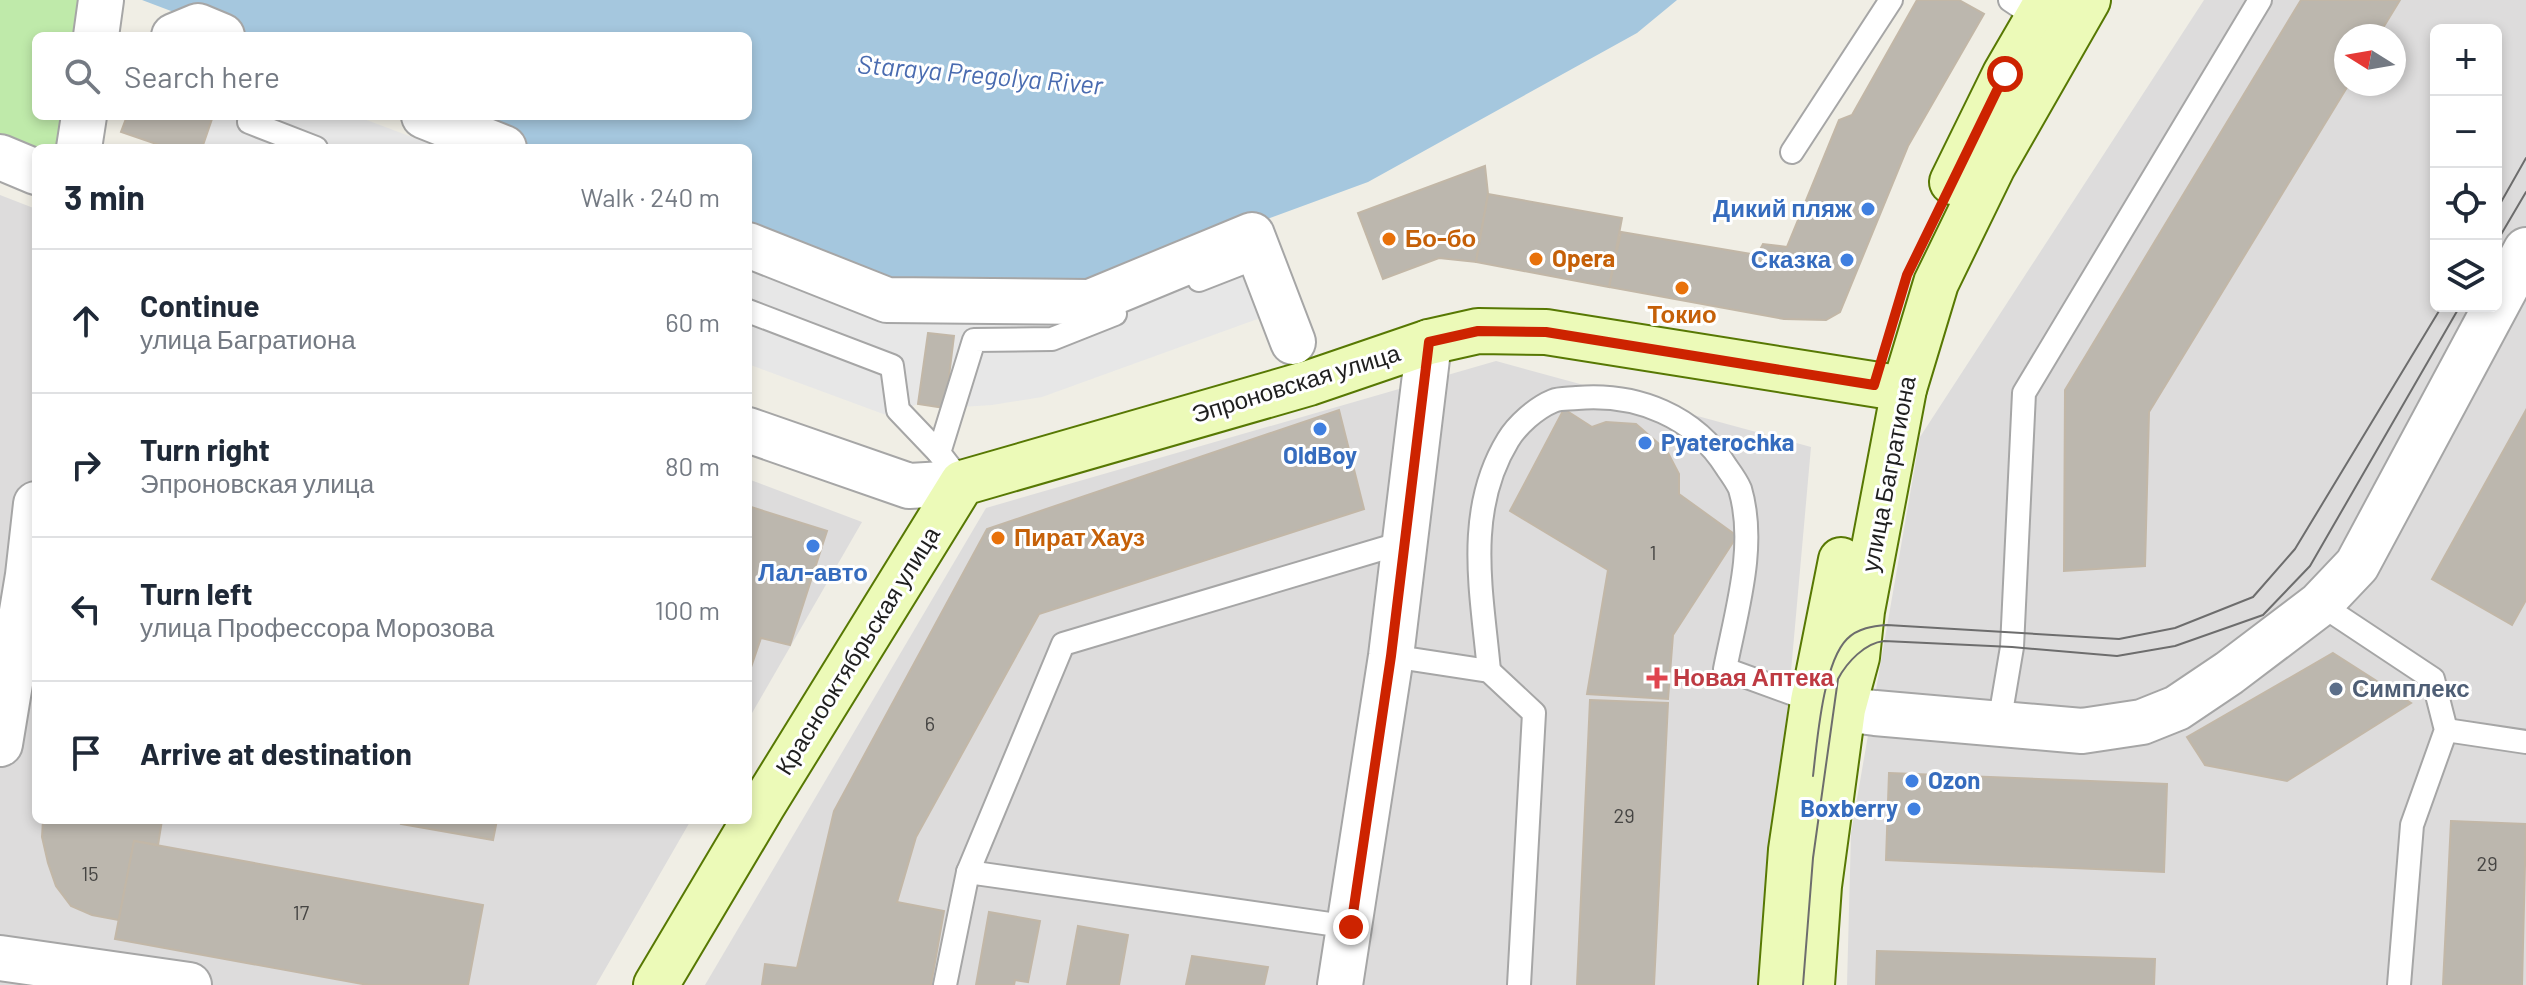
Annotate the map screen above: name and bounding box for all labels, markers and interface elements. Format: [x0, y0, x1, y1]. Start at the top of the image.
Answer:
north arrow [2334, 24, 2406, 96]
map controls [2430, 24, 2502, 312]
button: + [2430, 24, 2502, 96]
search box [32, 32, 752, 120]
water label: Staraya Pregolya River [856, 47, 1105, 100]
icon: search [60, 54, 104, 98]
route start [1987, 56, 2023, 92]
text: Search here [124, 58, 280, 94]
button: − [2430, 96, 2502, 168]
button: locate [2430, 168, 2502, 240]
text: 3 min [64, 176, 145, 217]
text: Walk · 240 m [581, 181, 720, 212]
place label: Дикий пляж [1713, 193, 1853, 222]
marker: Дикий пляж [1859, 200, 1877, 218]
place label: Бо-бо [1405, 223, 1476, 252]
marker: Бо-бо [1380, 230, 1398, 248]
button: layers [2430, 240, 2502, 312]
place label: Opera [1552, 243, 1615, 272]
place label: Сказка [1751, 244, 1832, 273]
marker: Opera [1527, 250, 1545, 268]
marker: Сказка [1838, 251, 1856, 269]
marker: Токио [1673, 279, 1691, 297]
text: Continue [140, 287, 260, 323]
icon: ahead [64, 299, 108, 343]
place label: Токио [1647, 299, 1717, 328]
text: 60 m [665, 306, 720, 337]
text: улица Багратиона [140, 323, 356, 354]
street label: Эпроновская улица [1188, 337, 1404, 428]
street label: улица Багратиона [1854, 373, 1921, 574]
marker: OldBoy [1311, 420, 1329, 438]
place label: Pyaterochka [1661, 427, 1794, 456]
text: Turn right [140, 431, 270, 467]
marker: Pyaterochka [1636, 434, 1654, 452]
place label: OldBoy [1283, 440, 1357, 469]
icon: right [64, 443, 108, 487]
text: 80 m [665, 450, 720, 481]
text: Эпроновская улица [140, 467, 374, 498]
street label: Краснооктябрьская улица [768, 520, 945, 780]
place label: Пират Хауз [1014, 522, 1145, 551]
marker: Пират Хауз [989, 529, 1007, 547]
marker: Лал-авто [804, 537, 822, 555]
house number: 1 [1650, 540, 1657, 564]
place label: Лал-авто [758, 557, 868, 586]
text: Turn left [140, 575, 253, 611]
icon: left [64, 587, 108, 631]
text: 100 m [655, 594, 720, 625]
text: улица Профессора Морозова [140, 611, 494, 642]
place label: Новая Аптека [1673, 662, 1835, 691]
marker: Новая Аптека [1648, 669, 1666, 687]
place label: Симплекс [2352, 673, 2470, 702]
marker: Симплекс [2327, 680, 2345, 698]
house number: 6 [925, 711, 935, 735]
icon: arrive [64, 731, 108, 775]
text: Arrive at destination [140, 735, 412, 771]
place label: Ozon [1928, 765, 1980, 794]
marker: Ozon [1903, 772, 1921, 790]
place label: Boxberry [1800, 793, 1898, 822]
marker: Boxberry [1905, 800, 1923, 818]
house number: 29 [1613, 803, 1635, 827]
house number: 29 [2476, 851, 2498, 875]
house number: 15 [81, 861, 99, 885]
house number: 17 [293, 900, 310, 924]
route end [1333, 909, 1369, 945]

